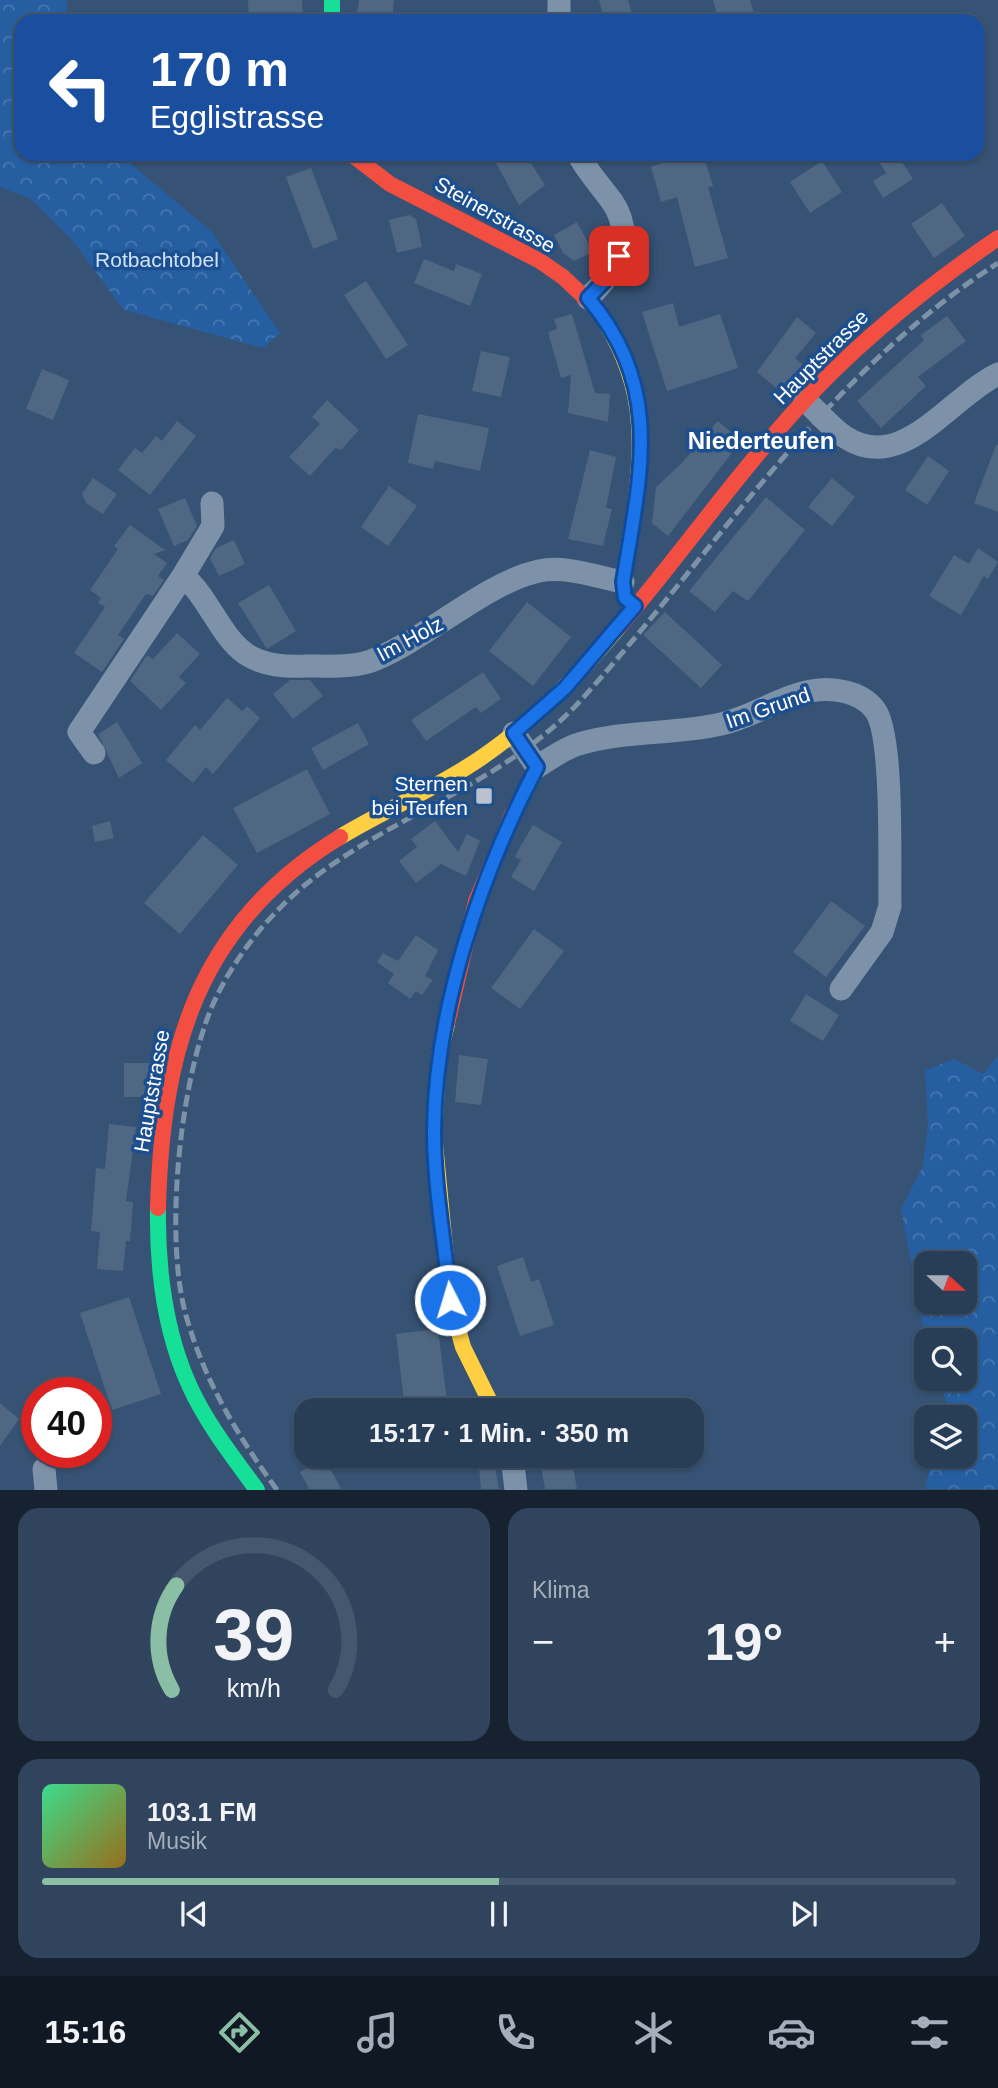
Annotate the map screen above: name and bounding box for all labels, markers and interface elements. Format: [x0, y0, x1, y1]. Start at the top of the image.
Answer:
icon: left [35, 42, 126, 133]
text: 170 m [150, 42, 289, 96]
text: Egglistrasse [150, 99, 324, 135]
street label: Steinerstrasse [431, 172, 560, 257]
pin [589, 226, 649, 286]
icon: arrive [600, 237, 638, 275]
park label: Rotbachtobel [95, 248, 219, 271]
street label: Hauptstrasse [769, 305, 873, 409]
district label: Niederteufen [688, 427, 834, 454]
street label: Im Holz [373, 612, 447, 665]
street label: Im Grund [723, 682, 813, 733]
place label: Sternen bei Teufen [371, 772, 468, 819]
marker: Sternen bei Teufen [474, 786, 494, 806]
street label: Hauptstrasse [129, 1028, 174, 1154]
north arrow [914, 1251, 976, 1314]
map controls [914, 1251, 977, 1468]
position arrow [413, 1263, 487, 1337]
button: search [914, 1328, 977, 1391]
speed limit sign: 40 [21, 1377, 112, 1468]
button: layers [914, 1405, 977, 1468]
text: 15:17 · 1 Min. · 350 m [369, 1418, 629, 1448]
text: Klima [532, 1577, 590, 1603]
text: 39 [214, 1595, 294, 1676]
text: 19° [705, 1613, 783, 1671]
text: − [532, 1621, 554, 1663]
text: + [934, 1621, 956, 1663]
text: km/h [227, 1674, 281, 1702]
text: 103.1 FM [147, 1797, 257, 1827]
text: Musik [147, 1828, 207, 1854]
icon: previous [175, 1895, 213, 1933]
icon: pause [480, 1895, 518, 1933]
icon: next [785, 1895, 823, 1933]
icon: directions [215, 2008, 264, 2057]
icon: music [353, 2008, 402, 2057]
icon: phone [491, 2008, 540, 2057]
icon: climate [629, 2008, 678, 2057]
icon: car [767, 2008, 816, 2057]
icon: filters [905, 2008, 954, 2057]
text: 15:16 [44, 2014, 126, 2050]

